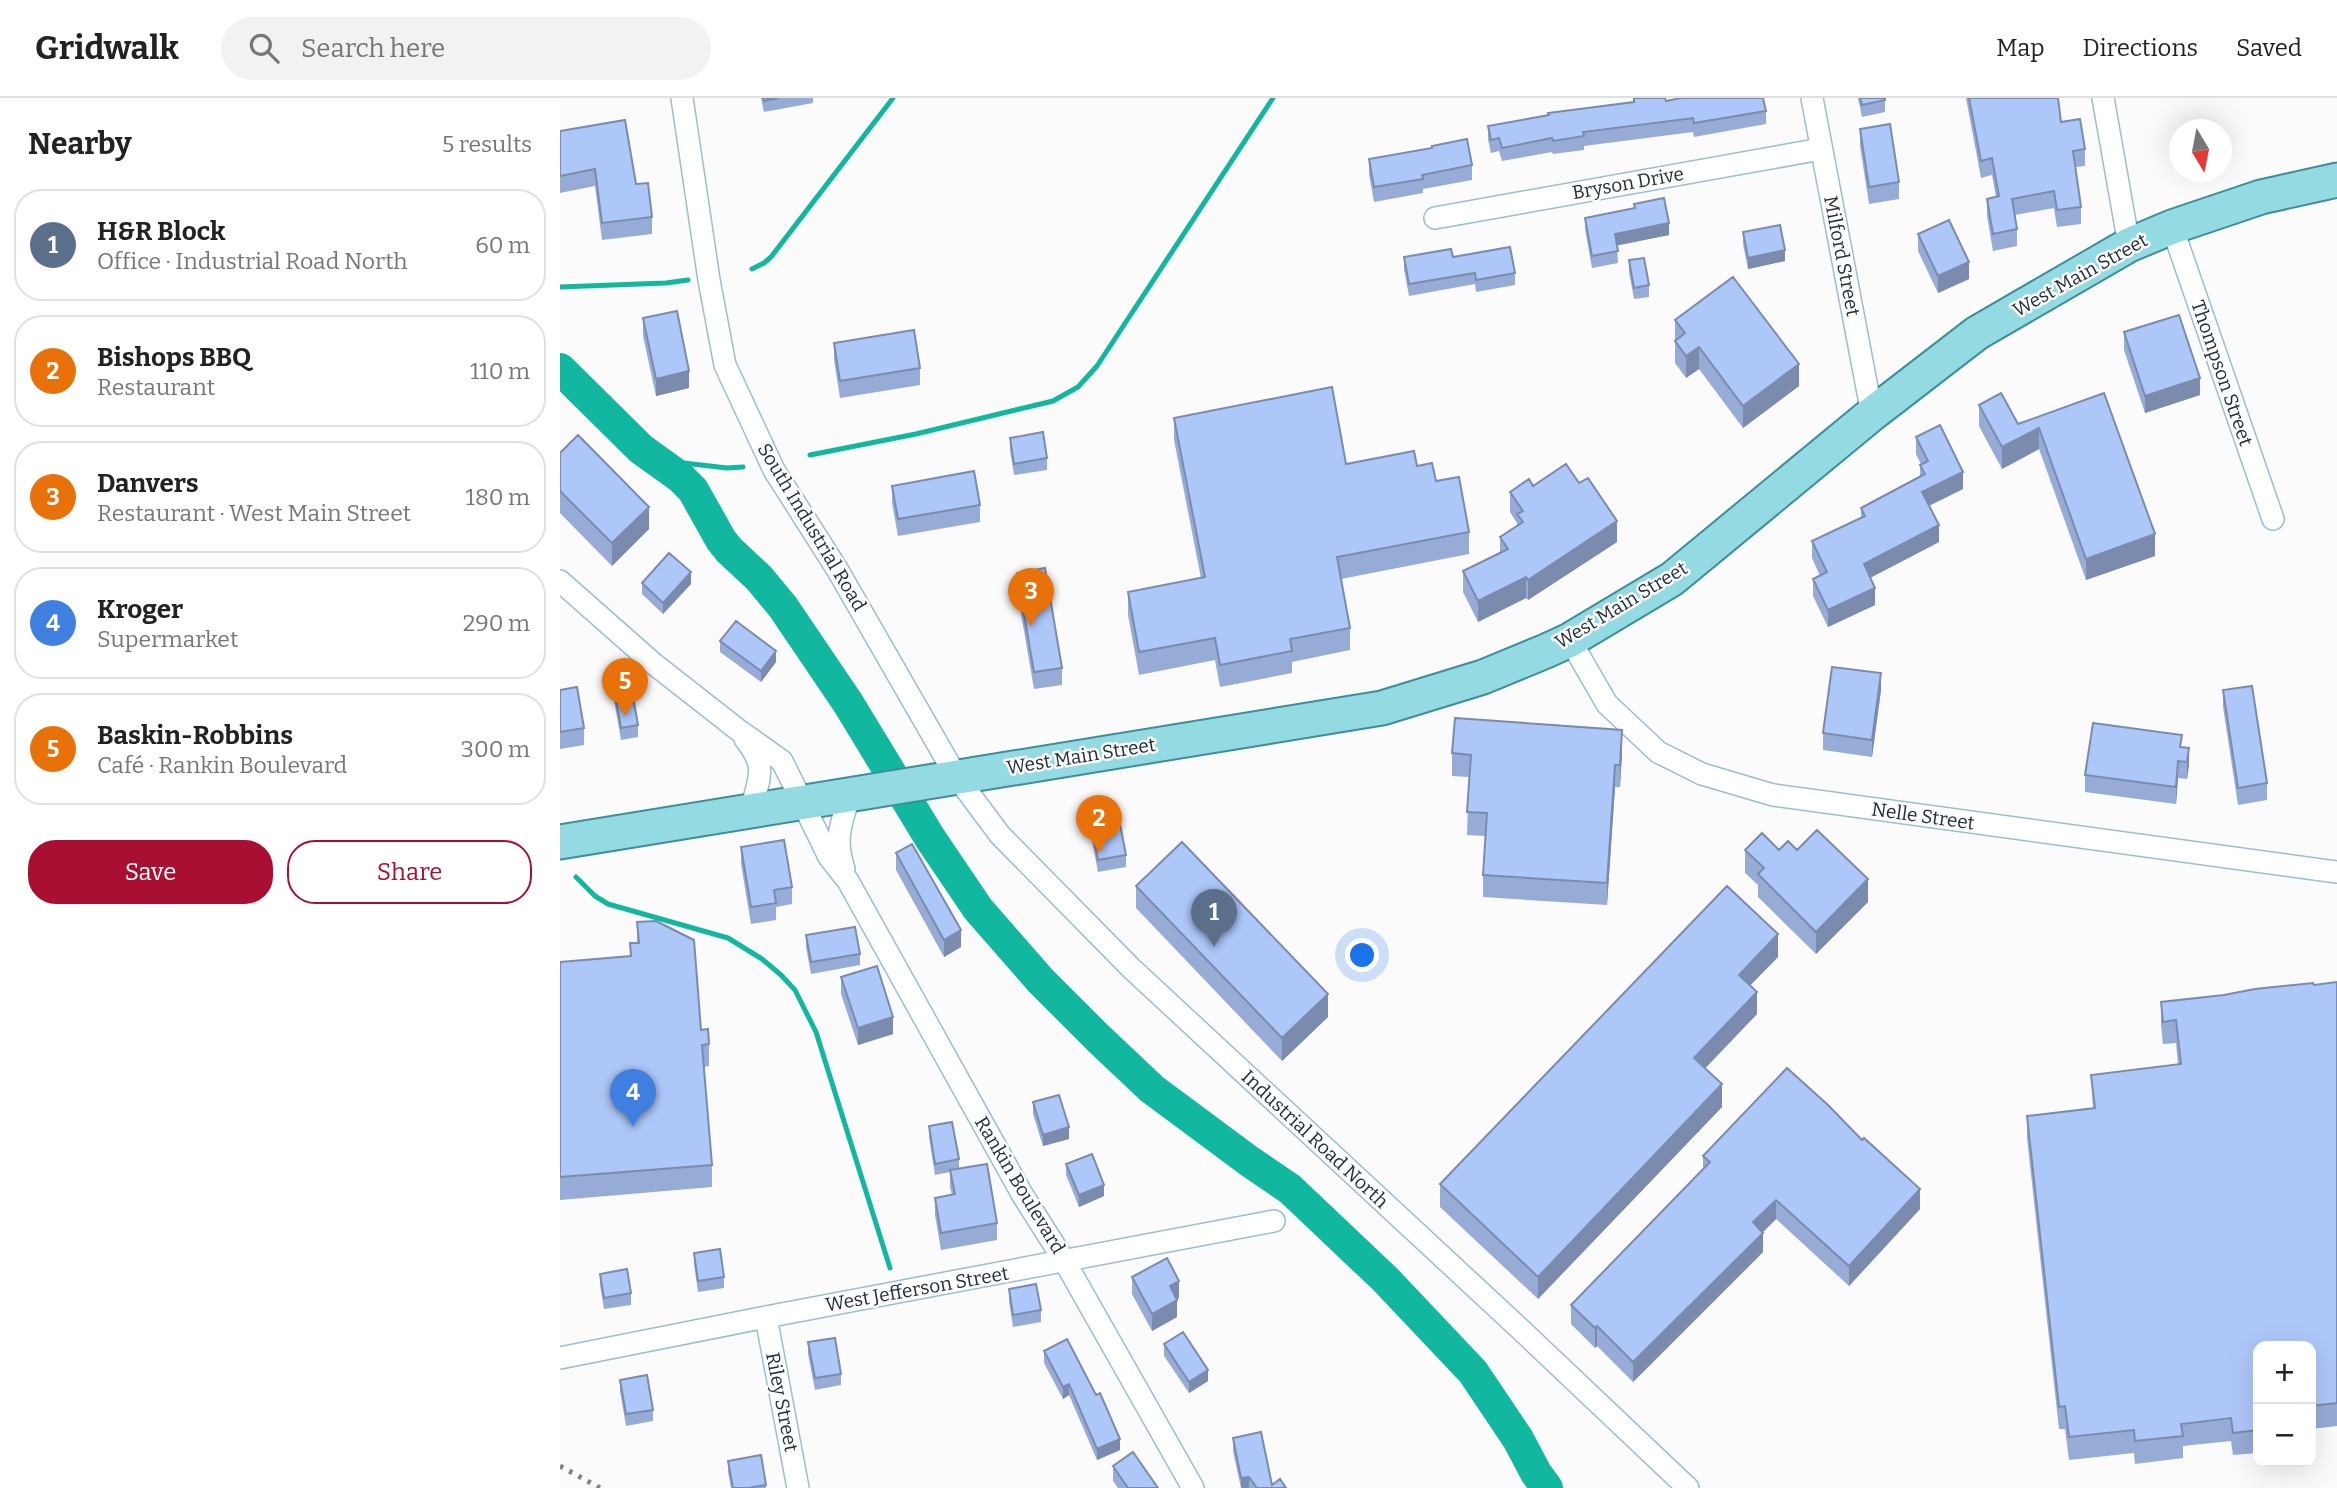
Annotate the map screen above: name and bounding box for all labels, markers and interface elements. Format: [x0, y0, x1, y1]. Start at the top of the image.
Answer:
search box [221, 17, 711, 80]
text: Gridwalk [35, 28, 179, 68]
icon: search [245, 29, 283, 67]
text: Search here [301, 33, 445, 64]
text: Map [1996, 34, 2045, 62]
text: Directions [2083, 34, 2198, 62]
text: Saved [2236, 34, 2302, 62]
north arrow [2169, 119, 2232, 182]
text: Nearby [28, 126, 132, 162]
text: 5 results [442, 130, 532, 158]
street label: Bryson Drive [1570, 162, 1686, 204]
street label: Milford Street [1819, 194, 1865, 318]
text: H&R Block [97, 216, 225, 247]
street label: West Main Street [2009, 228, 2151, 322]
text: 1 [48, 231, 58, 259]
text: 60 m [475, 231, 530, 259]
text: Office · Industrial Road North [97, 247, 408, 275]
street label: Thompson Street [2186, 297, 2258, 449]
text: Bishops BBQ [97, 342, 251, 373]
text: 2 [47, 357, 59, 385]
text: 110 m [470, 357, 530, 385]
text: Restaurant [97, 373, 215, 401]
street label: South Industrial Road [753, 439, 871, 615]
text: Danvers [97, 468, 199, 499]
text: 3 [46, 483, 60, 511]
text: 180 m [466, 483, 530, 511]
text: Restaurant · West Main Street [97, 499, 411, 527]
street label: West Main Street [1551, 556, 1691, 654]
pin: 3 [1008, 568, 1054, 626]
text: Kroger [97, 594, 183, 625]
text: 4 [46, 609, 60, 637]
text: 290 m [463, 609, 530, 637]
text: Supermarket [97, 625, 238, 653]
pin: 5 [602, 658, 648, 716]
text: Baskin-Robbins [97, 720, 293, 751]
street label: West Main Street [1005, 733, 1157, 779]
text: 5 [47, 735, 59, 763]
text: 300 m [461, 735, 530, 763]
text: Café · Rankin Boulevard [97, 751, 347, 779]
pin: 2 [1076, 795, 1122, 853]
street label: Nelle Street [1870, 797, 1976, 835]
button: Save [28, 840, 273, 904]
button: Share [287, 840, 532, 904]
pin: 1 [1191, 889, 1237, 947]
your location [1345, 938, 1379, 972]
street label: Industrial Road North [1237, 1065, 1393, 1213]
pin: 4 [610, 1069, 656, 1127]
street label: Rankin Boulevard [970, 1112, 1070, 1258]
street label: West Jefferson Street [824, 1262, 1010, 1316]
map controls [2253, 1341, 2316, 1467]
button: + [2253, 1341, 2316, 1404]
street label: Riley Street [761, 1350, 803, 1454]
button: − [2253, 1404, 2316, 1467]

